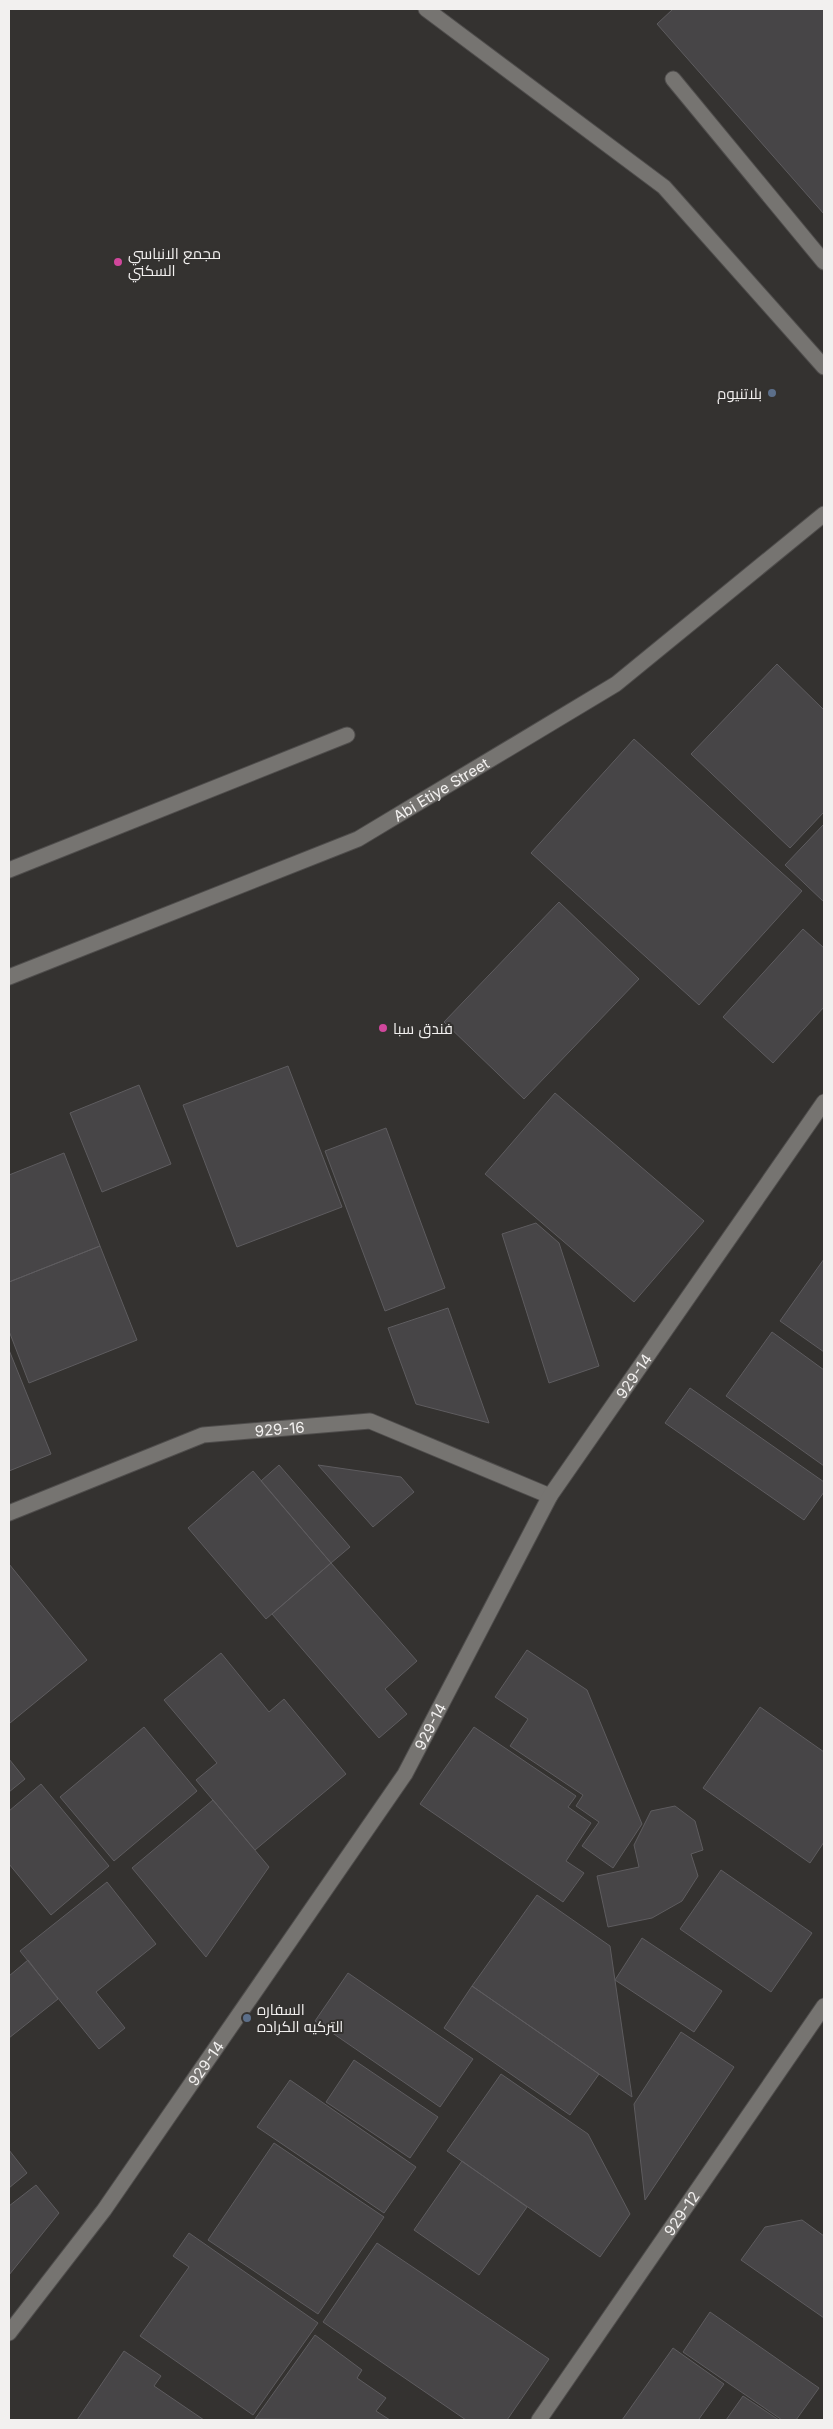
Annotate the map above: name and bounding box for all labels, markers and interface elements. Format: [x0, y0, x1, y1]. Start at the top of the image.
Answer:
place label: مجمع الانباسي السكني [128, 244, 221, 283]
marker: مجمع الانباسي السكني [112, 256, 124, 268]
place label: بلاتنيوم [717, 384, 762, 404]
marker: بلاتنيوم [766, 387, 778, 399]
street label: Abi Etiye Street [390, 753, 492, 825]
place label: فندق سبا [393, 1019, 453, 1039]
marker: فندق سبا [377, 1022, 389, 1034]
street label: 929-14 [611, 1350, 656, 1402]
street label: 929-16 [254, 1417, 305, 1440]
street label: 929-14 [410, 1700, 450, 1753]
place label: السفاره التركيه الكراده [257, 2000, 343, 2036]
marker: السفاره التركيه الكراده [241, 2012, 253, 2024]
street label: 929-14 [183, 2037, 228, 2089]
street label: 929-12 [659, 2187, 703, 2239]

